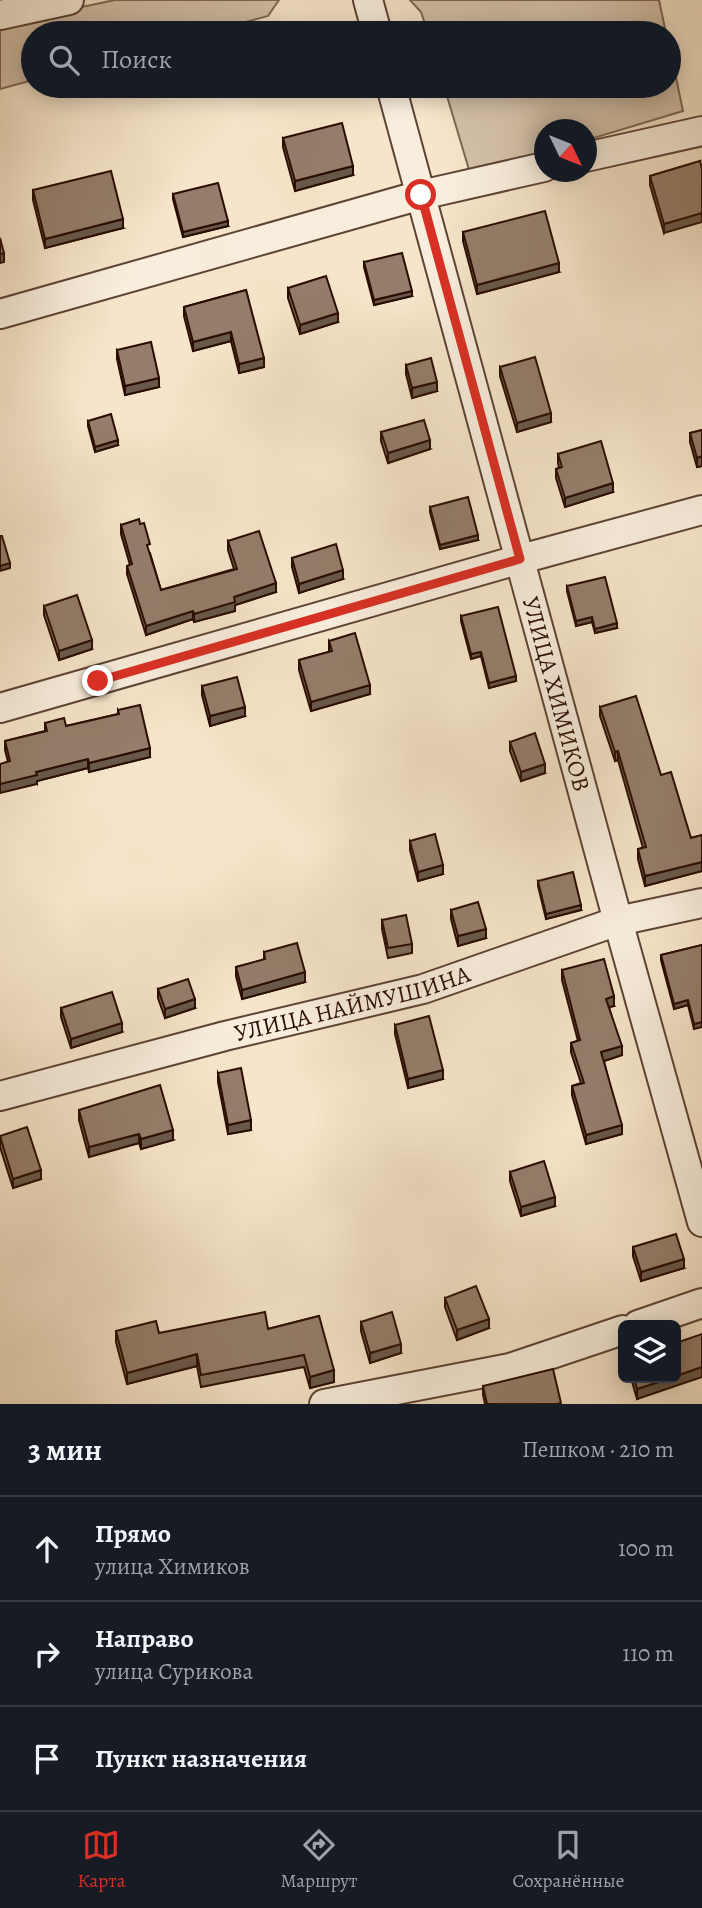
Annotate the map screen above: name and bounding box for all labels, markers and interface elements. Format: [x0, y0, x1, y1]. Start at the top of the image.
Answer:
search box [21, 21, 681, 98]
icon: search [45, 41, 83, 79]
text: Поиск [101, 42, 172, 77]
north arrow [534, 119, 597, 182]
route start [405, 179, 436, 210]
street label: УЛИЦА ХИМИКОВ [515, 593, 598, 795]
route end [82, 665, 113, 696]
street label: УЛИЦА НАЙМУШИНА [231, 958, 475, 1049]
map controls [618, 1320, 681, 1383]
button: layers [618, 1320, 681, 1383]
text: 3 мин [28, 1430, 102, 1470]
text: Пешком · 210 m [522, 1434, 674, 1465]
text: Прямо [95, 1516, 171, 1551]
icon: ahead [28, 1530, 66, 1568]
text: 100 m [618, 1533, 674, 1564]
text: улица Химиков [95, 1551, 250, 1582]
text: Направо [95, 1621, 194, 1656]
icon: right [28, 1635, 66, 1673]
text: 110 m [622, 1638, 674, 1669]
text: улица Сурикова [95, 1656, 253, 1687]
icon: arrive [28, 1740, 66, 1778]
text: Пункт назначения [95, 1741, 307, 1776]
tab: Карта [78, 1826, 125, 1894]
tab: Маршрут [280, 1826, 357, 1894]
tab: Сохранённые [512, 1826, 624, 1894]

